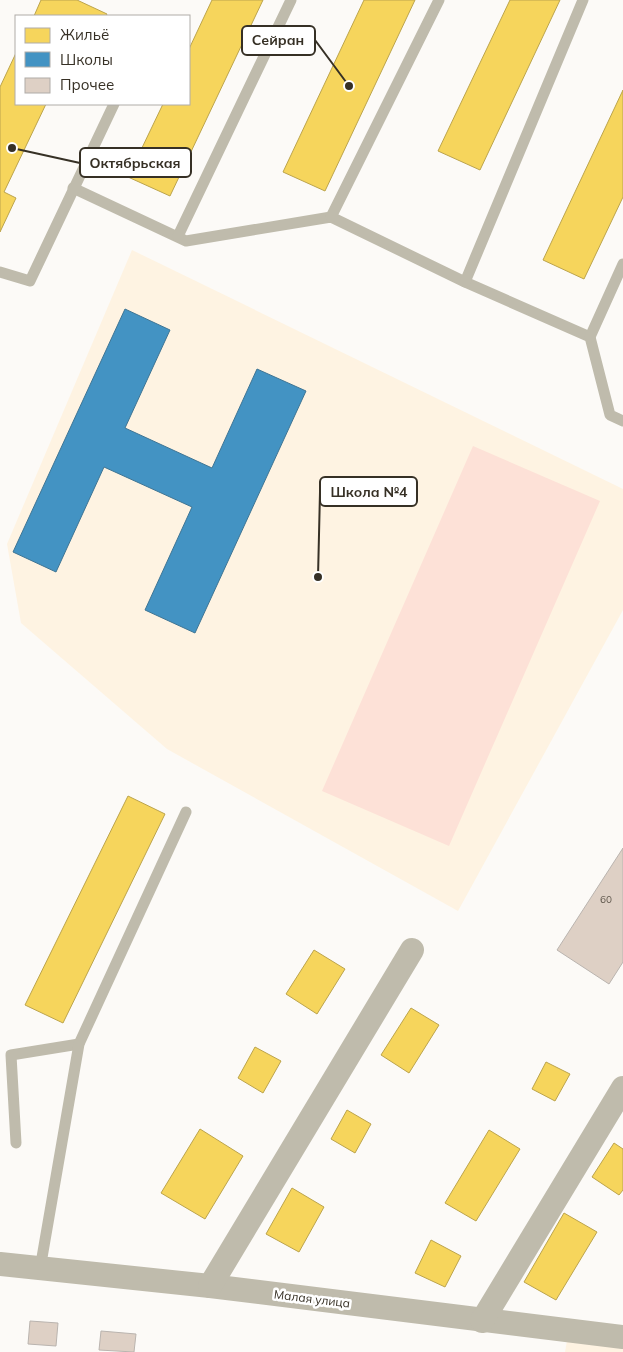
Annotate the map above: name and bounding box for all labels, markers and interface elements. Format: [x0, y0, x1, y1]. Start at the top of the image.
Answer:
legend [15, 15, 190, 105]
text: Жильё [60, 25, 109, 44]
callout: Сейран [242, 26, 315, 55]
text: Сейран [252, 31, 304, 49]
text: Школы [60, 50, 113, 69]
text: Прочее [60, 75, 114, 94]
callout: Октябрьская [80, 148, 191, 177]
text: Октябрьская [89, 154, 181, 172]
callout: Школа №4 [320, 477, 417, 506]
text: Школа №4 [331, 483, 408, 501]
house number: 60 [600, 893, 612, 906]
street label: Малая улица [273, 1286, 351, 1311]

